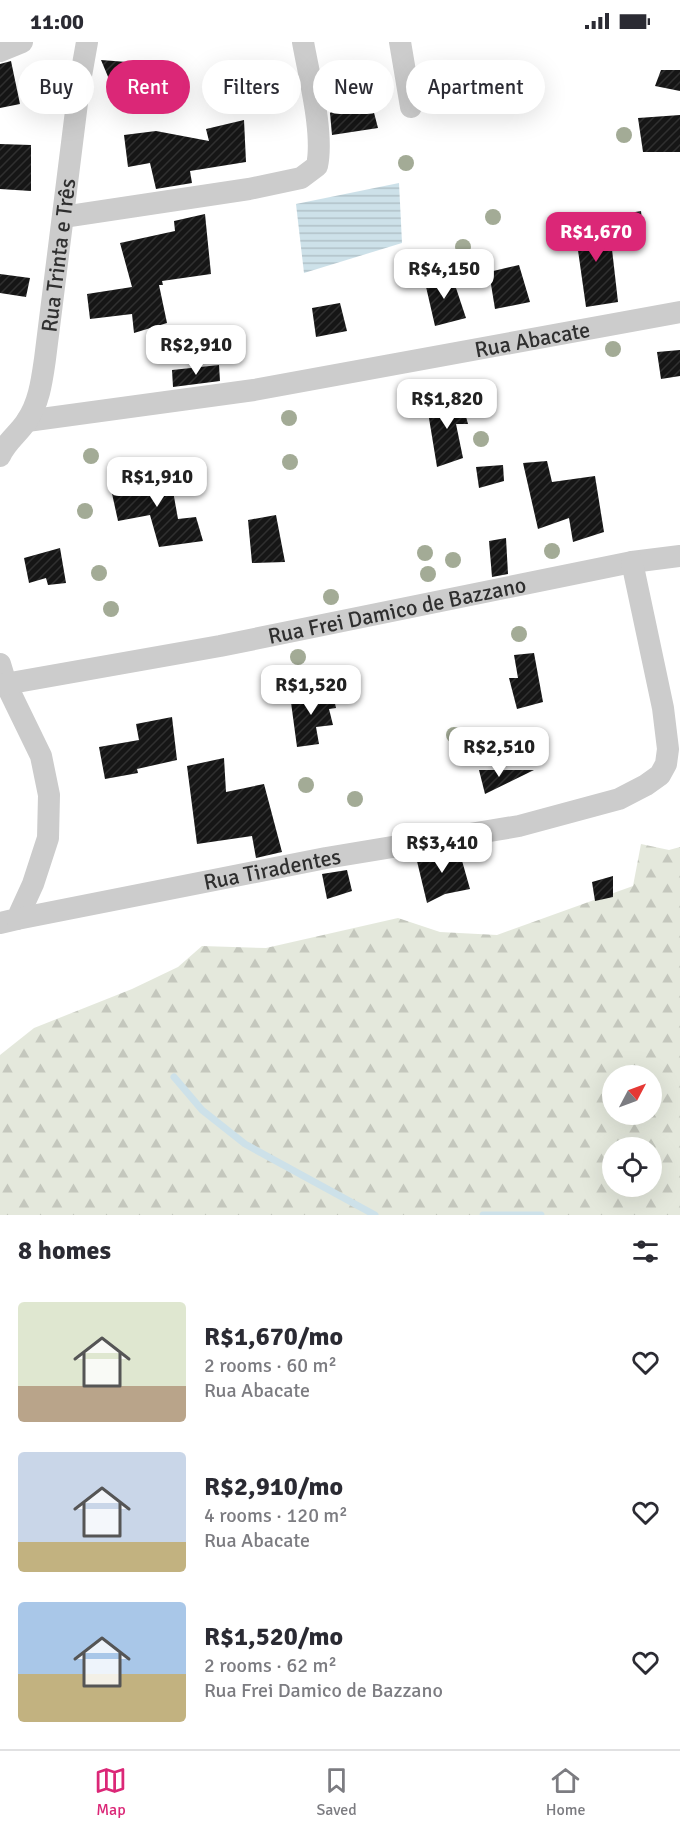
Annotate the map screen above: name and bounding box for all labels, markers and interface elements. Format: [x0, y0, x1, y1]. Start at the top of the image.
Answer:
text: 11:00 [30, 8, 84, 35]
chip: Buy [18, 60, 94, 114]
chip: Rent [106, 60, 190, 114]
chip: Filters [202, 60, 301, 114]
chip: New [313, 60, 394, 114]
chip: Apartment [406, 60, 545, 114]
street label: Rua Trinta e Três [35, 177, 81, 334]
pin: R$1,670 [541, 212, 651, 263]
text: R$1,670 [560, 219, 632, 244]
pin: R$4,150 [389, 249, 499, 300]
text: R$4,150 [408, 256, 480, 281]
street label: Rua Abacate [473, 316, 592, 363]
pin: R$2,910 [141, 325, 251, 376]
text: R$2,910 [160, 332, 232, 357]
pin: R$1,820 [392, 379, 502, 430]
text: R$1,820 [411, 386, 483, 411]
pin: R$1,910 [102, 457, 212, 508]
text: R$1,910 [121, 464, 193, 489]
street label: Rua Frei Damico de Bazzano [266, 571, 528, 650]
pin: R$1,520 [256, 665, 366, 716]
text: R$1,520 [275, 672, 347, 697]
pin: R$2,510 [444, 727, 554, 778]
text: R$2,510 [463, 734, 535, 759]
pin: R$3,410 [387, 823, 497, 874]
text: R$3,410 [406, 830, 478, 855]
street label: Rua Tiradentes [201, 843, 343, 896]
north arrow [602, 1065, 662, 1125]
map controls [602, 1065, 662, 1197]
button: locate [602, 1137, 662, 1197]
text: 8 homes [18, 1235, 111, 1267]
icon: filters [629, 1235, 662, 1268]
text: R$1,670/mo [204, 1321, 343, 1353]
icon: home [66, 1326, 138, 1398]
icon: heart [629, 1346, 662, 1379]
text: 2 rooms · 60 m² [204, 1353, 337, 1378]
text: Rua Abacate [204, 1378, 310, 1403]
text: R$2,910/mo [204, 1471, 343, 1503]
icon: home [66, 1476, 138, 1548]
icon: heart [629, 1496, 662, 1529]
text: 4 rooms · 120 m² [204, 1503, 348, 1528]
text: Rua Abacate [204, 1528, 310, 1553]
text: R$1,520/mo [204, 1621, 343, 1653]
icon: home [66, 1626, 138, 1698]
icon: heart [629, 1646, 662, 1679]
text: 2 rooms · 62 m² [204, 1653, 337, 1678]
text: Rua Frei Damico de Bazzano [204, 1678, 443, 1703]
tab: Map [94, 1764, 127, 1820]
tab: Saved [316, 1764, 357, 1820]
tab: Home [546, 1764, 586, 1820]

